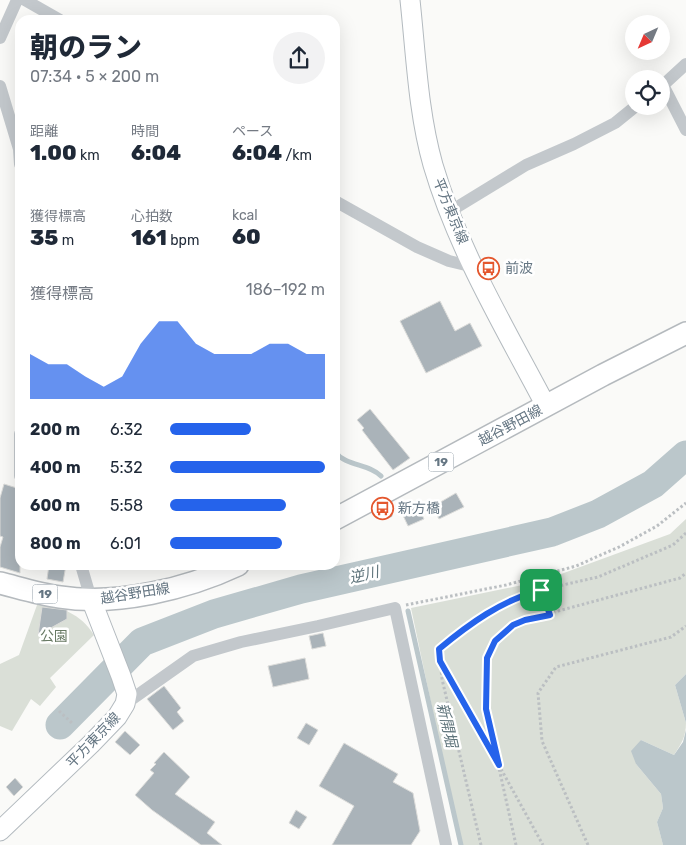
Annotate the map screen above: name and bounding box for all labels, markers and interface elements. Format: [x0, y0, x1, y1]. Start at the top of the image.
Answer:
north arrow [625, 15, 670, 60]
map controls [625, 15, 670, 115]
text: 朝のラン [30, 31, 142, 64]
button: share [273, 32, 325, 84]
text: 07:34 · 5 × 200 m [30, 67, 159, 86]
button: locate [625, 70, 670, 115]
text: 距離 [30, 123, 58, 140]
text: 時間 [131, 123, 159, 140]
text: ペース [232, 123, 273, 140]
text: 1.00 [30, 140, 77, 165]
text: 6:04 [131, 140, 181, 165]
text: 6:04 [232, 140, 282, 165]
text: km [77, 147, 100, 164]
text: /km [282, 147, 312, 164]
street label: 平方東京線 [430, 176, 472, 247]
text: kcal [232, 207, 258, 224]
text: 獲得標高 [30, 208, 86, 225]
text: 心拍数 [131, 208, 173, 225]
text: 60 [232, 224, 261, 249]
text: 35 [30, 225, 58, 250]
text: 161 [131, 225, 167, 250]
text: m [58, 232, 74, 249]
text: bpm [167, 232, 199, 249]
bus stop icon: 前波 [477, 256, 501, 280]
place label: 前波 [505, 260, 533, 277]
text: 186–192 m [246, 280, 325, 299]
text: 獲得標高 [30, 284, 94, 303]
street label: 越谷野田線 [475, 402, 545, 449]
text: 200 m [30, 420, 80, 439]
text: 6:32 [110, 420, 143, 439]
road number: 19 [428, 452, 454, 472]
text: 400 m [30, 458, 81, 477]
text: 5:32 [110, 458, 143, 477]
text: 600 m [30, 496, 80, 515]
text: 5:58 [110, 496, 143, 515]
bus stop icon: 新方橋 [370, 496, 394, 520]
place label: 新方橋 [398, 500, 440, 517]
text: 800 m [30, 534, 81, 553]
text: 6:01 [110, 534, 141, 553]
water label: 逆川 [347, 562, 383, 587]
pin [520, 569, 562, 611]
icon: arrive [527, 576, 555, 604]
street label: 越谷野田線 [99, 580, 171, 607]
road number: 19 [32, 584, 58, 604]
park label: 公園 [40, 628, 68, 645]
water label: 新開堀 [433, 701, 461, 751]
street label: 平方東京線 [63, 709, 124, 771]

